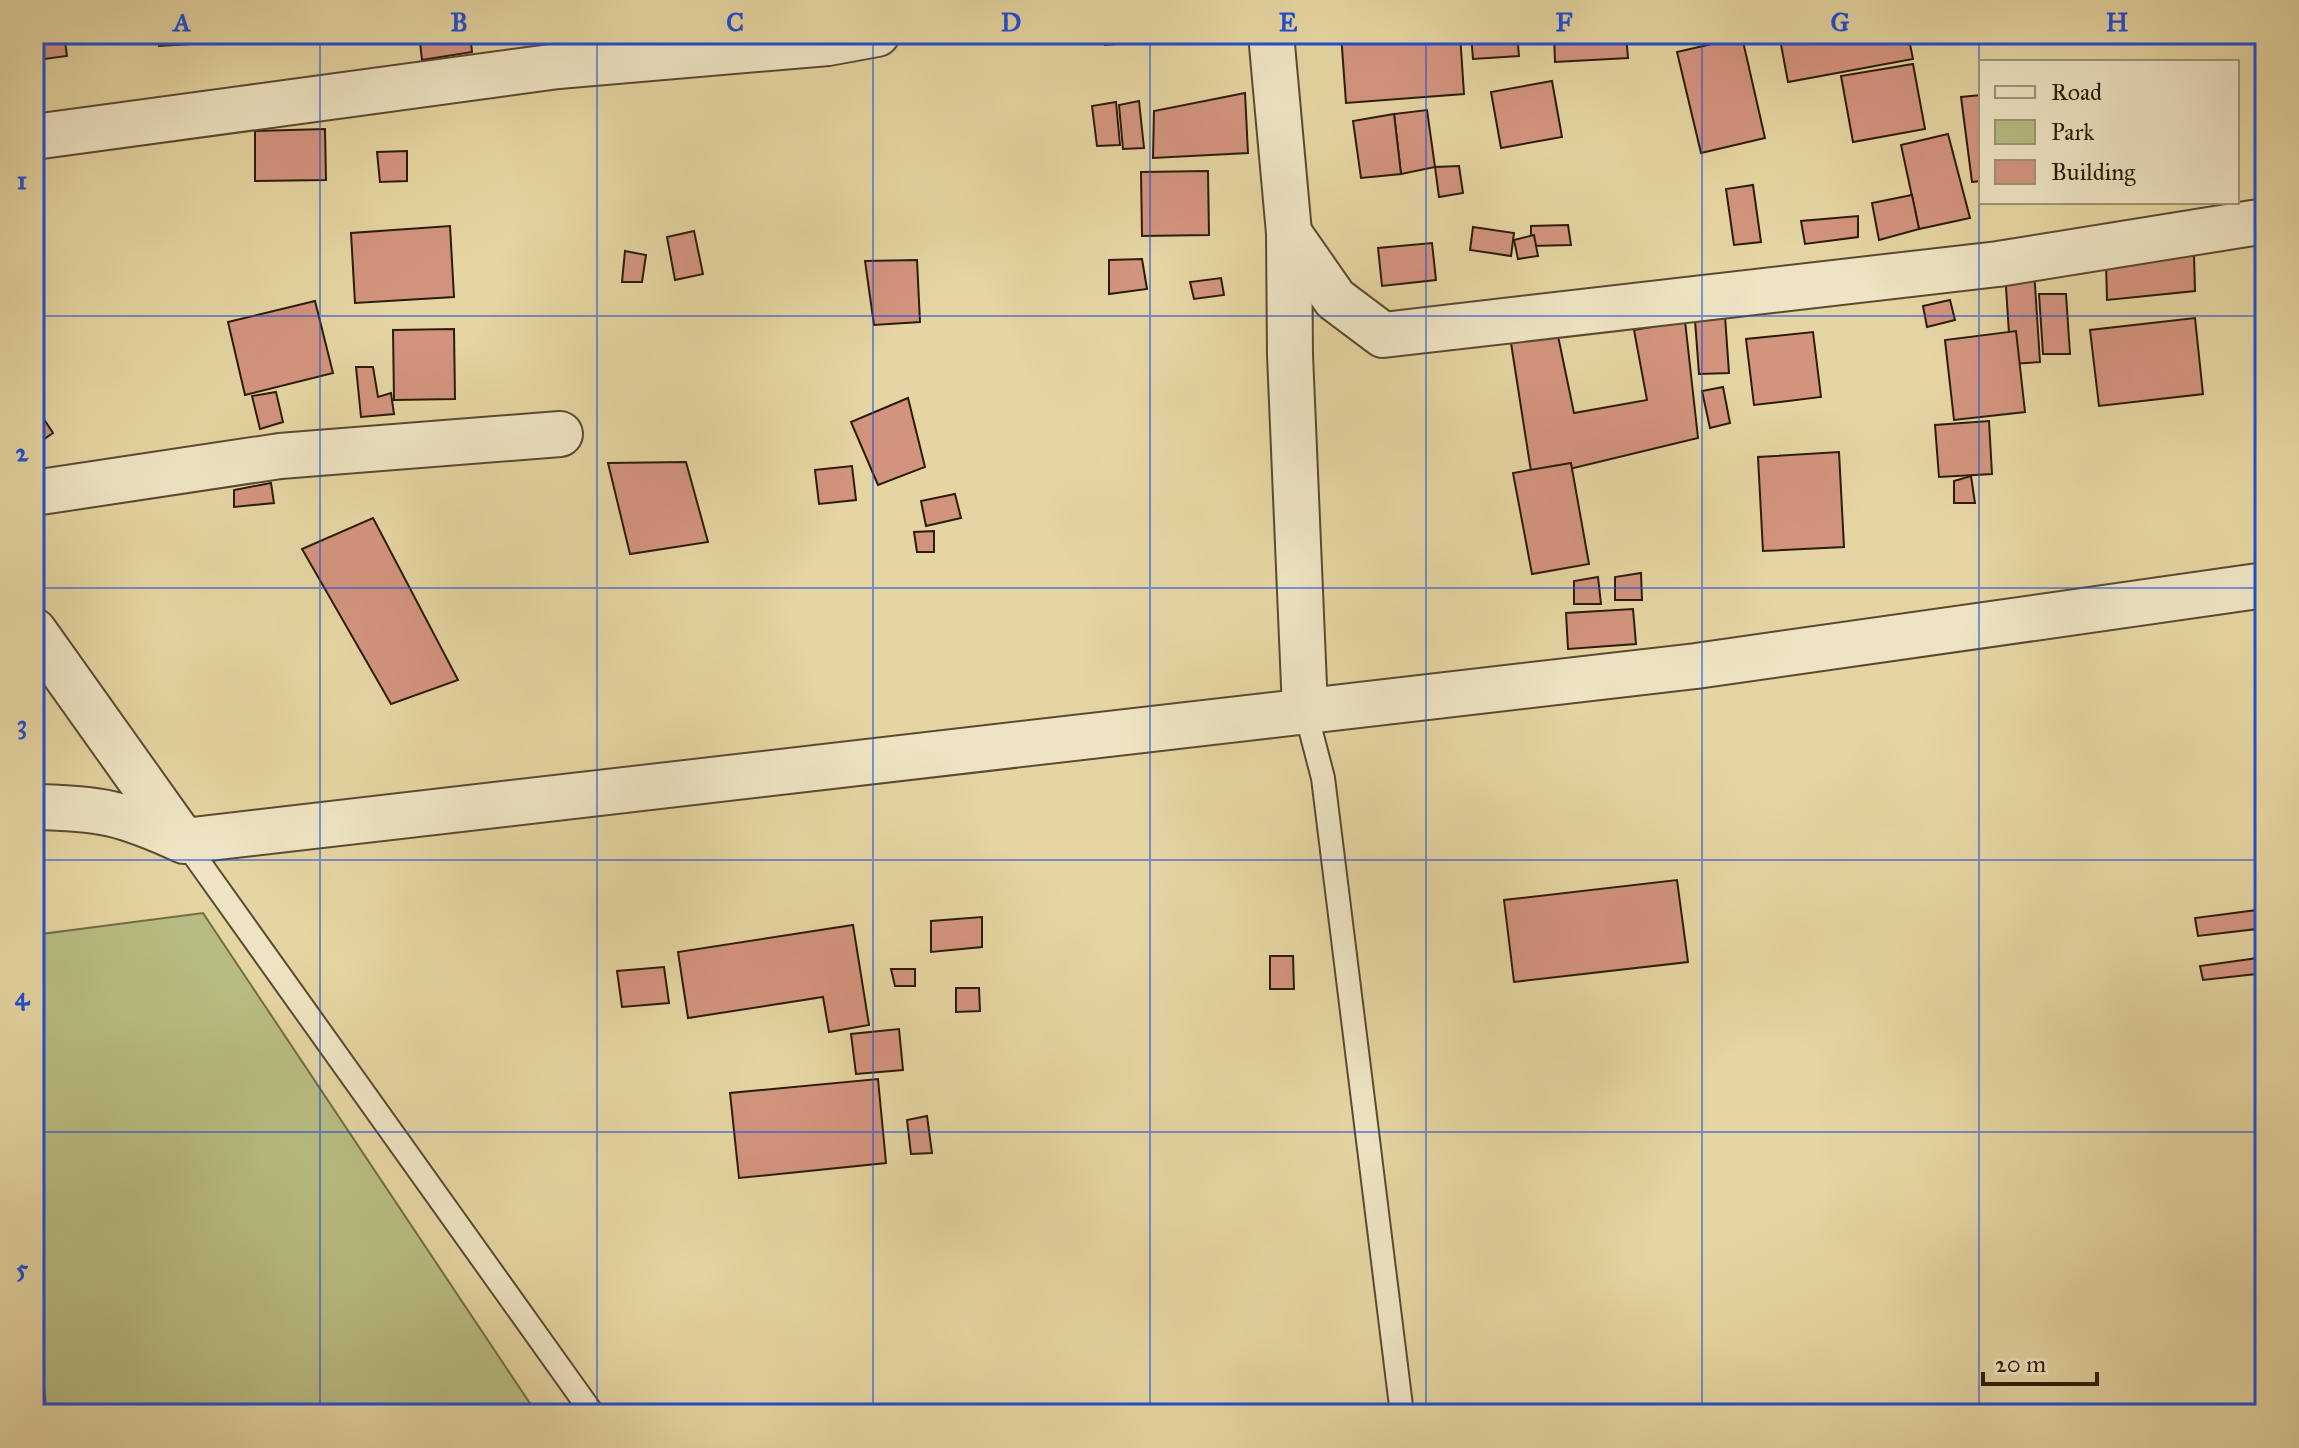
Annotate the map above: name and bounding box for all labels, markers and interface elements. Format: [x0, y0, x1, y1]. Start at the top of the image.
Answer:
text: A [171, 6, 191, 38]
text: B [450, 6, 468, 38]
text: C [726, 6, 744, 38]
text: D [1001, 6, 1021, 38]
text: E [1279, 6, 1298, 38]
text: F [1556, 6, 1573, 38]
text: G [1830, 6, 1850, 38]
text: H [2106, 6, 2129, 38]
legend [1979, 60, 2239, 204]
text: Road [2051, 77, 2102, 107]
text: Park [2051, 117, 2095, 147]
text: Building [2051, 157, 2136, 187]
text: 1 [17, 164, 27, 196]
text: 2 [16, 436, 30, 468]
text: 3 [17, 708, 27, 740]
text: 4 [15, 980, 31, 1012]
text: 5 [16, 1252, 29, 1284]
scale bar [1983, 1336, 2097, 1386]
text: 20 m [1995, 1349, 2046, 1379]

